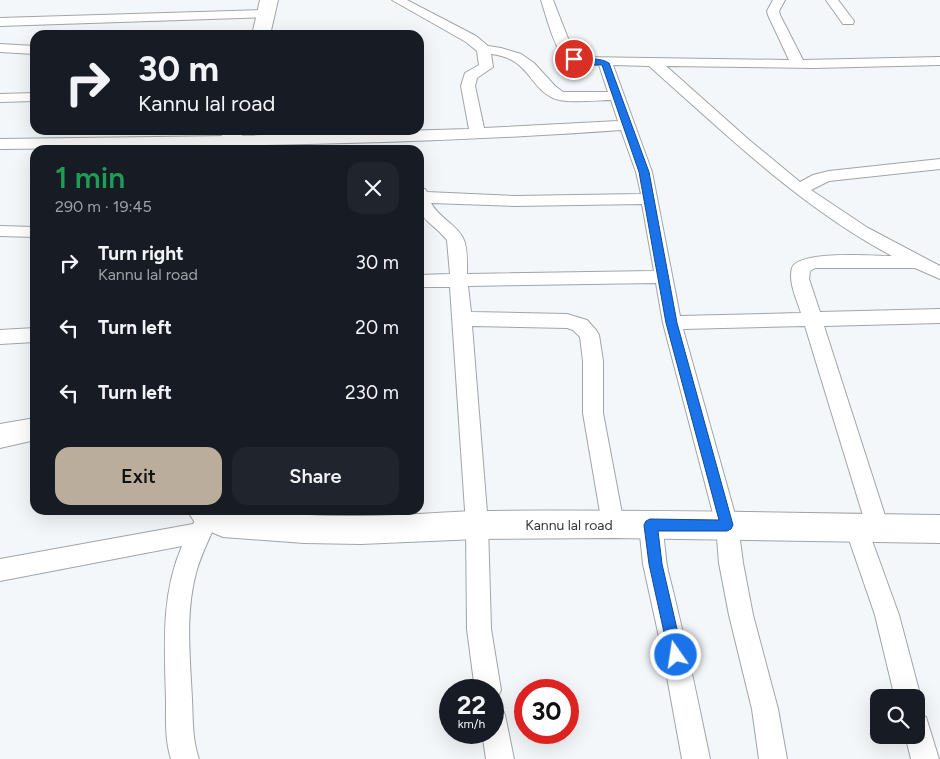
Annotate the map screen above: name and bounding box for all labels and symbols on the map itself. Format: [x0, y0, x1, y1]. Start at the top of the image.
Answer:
pin [553, 38, 595, 80]
street label: Kannu lal road [525, 517, 613, 534]
position arrow [649, 628, 701, 680]
speed limit sign: 30 [514, 679, 579, 744]

